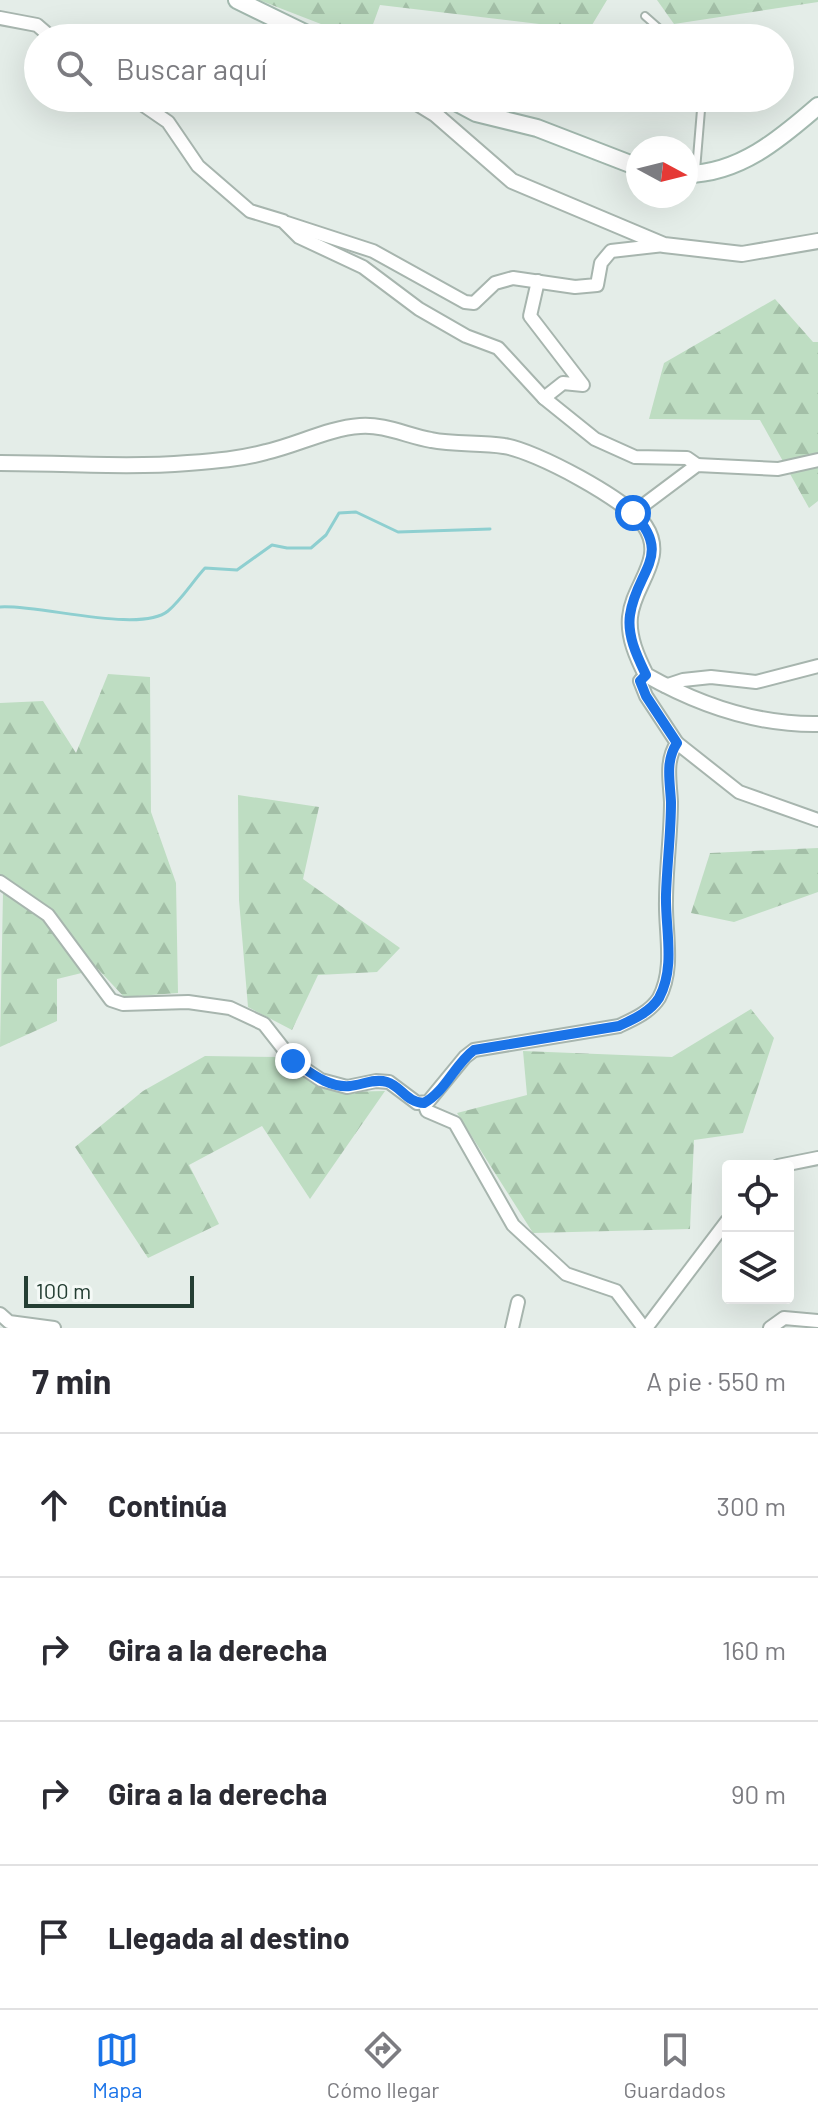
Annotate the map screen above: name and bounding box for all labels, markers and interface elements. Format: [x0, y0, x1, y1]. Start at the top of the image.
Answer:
search box [24, 24, 794, 112]
icon: search [52, 46, 96, 90]
text: Buscar aquí [116, 50, 267, 86]
north arrow [626, 136, 698, 208]
route start [615, 495, 651, 531]
route end [275, 1043, 311, 1079]
map controls [722, 1160, 794, 1304]
button: locate [722, 1160, 794, 1232]
button: layers [722, 1232, 794, 1304]
scale bar [24, 1272, 194, 1308]
text: 100 m [36, 1277, 91, 1303]
text: 7 min [32, 1360, 111, 1401]
text: A pie · 550 m [646, 1365, 786, 1396]
icon: ahead [32, 1483, 76, 1527]
text: Continúa [108, 1487, 227, 1523]
text: 300 m [717, 1490, 786, 1521]
icon: right [32, 1627, 76, 1671]
text: Gira a la derecha [108, 1631, 327, 1667]
text: 160 m [722, 1634, 786, 1665]
icon: right [32, 1771, 76, 1815]
text: Gira a la derecha [108, 1775, 327, 1811]
text: 90 m [731, 1778, 786, 1809]
icon: arrive [32, 1915, 76, 1959]
text: Llegada al destino [108, 1919, 350, 1955]
tab: Mapa [92, 2028, 143, 2102]
tab: Cómo llegar [327, 2028, 439, 2102]
tab: Guardados [624, 2028, 726, 2102]

